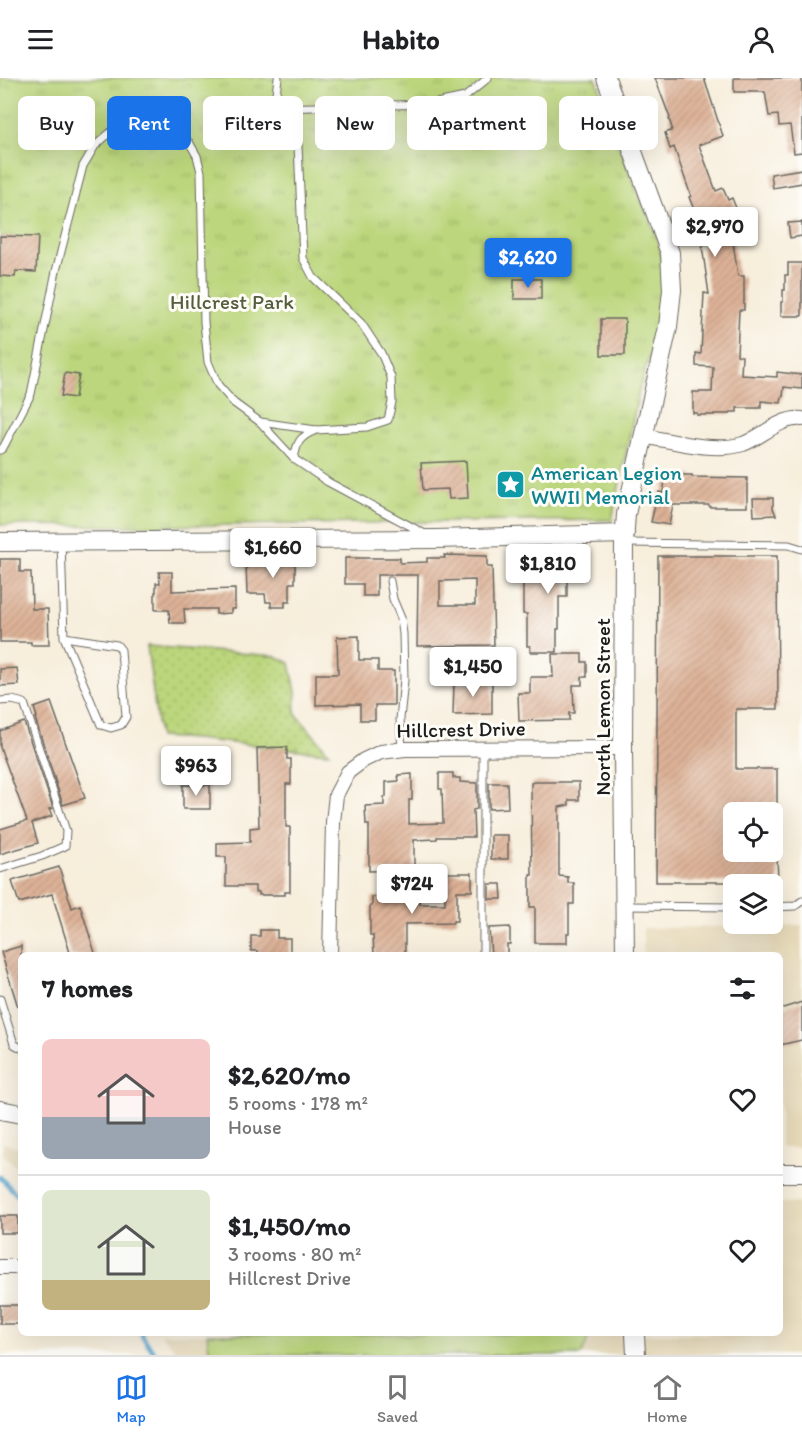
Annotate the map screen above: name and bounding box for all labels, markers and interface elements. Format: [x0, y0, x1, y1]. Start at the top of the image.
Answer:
icon: menu [24, 23, 57, 56]
text: Habito [362, 23, 440, 56]
icon: person [745, 23, 778, 56]
chip: Buy [18, 96, 95, 150]
chip: Rent [107, 96, 191, 150]
chip: Filters [203, 96, 303, 150]
chip: New [315, 96, 395, 150]
chip: Apartment [407, 96, 547, 150]
chip: House [559, 96, 658, 150]
pin: $2,970 [666, 207, 764, 258]
text: $2,970 [686, 214, 744, 238]
pin: $2,620 [479, 238, 577, 289]
text: $2,620 [499, 245, 557, 269]
park label: Hillcrest Park [170, 289, 294, 314]
place label: American Legion WWII Memorial [531, 460, 682, 509]
place icon: American Legion WWII Memorial [494, 468, 526, 500]
pin: $1,660 [224, 528, 322, 579]
text: $1,660 [244, 535, 302, 559]
pin: $1,810 [499, 544, 597, 595]
text: $1,810 [520, 551, 576, 575]
street label: North Lemon Street [590, 618, 615, 796]
pin: $1,450 [424, 647, 522, 698]
text: $1,450 [444, 654, 503, 678]
street label: Hillcrest Drive [396, 715, 526, 743]
pin: $963 [160, 746, 232, 797]
text: $963 [175, 753, 217, 777]
map controls [723, 802, 783, 934]
button: locate [723, 802, 783, 862]
pin: $724 [376, 864, 448, 915]
text: $724 [391, 871, 433, 895]
button: layers [723, 874, 783, 934]
text: 7 homes [42, 972, 133, 1004]
icon: filters [726, 972, 759, 1005]
text: $2,620/mo [228, 1059, 350, 1091]
icon: home [90, 1063, 162, 1135]
icon: heart [726, 1083, 759, 1116]
text: 5 rooms · 178 m² [228, 1091, 368, 1115]
text: House [228, 1115, 282, 1139]
text: $1,450/mo [228, 1210, 351, 1242]
icon: home [90, 1214, 162, 1286]
icon: heart [726, 1234, 759, 1267]
text: 3 rooms · 80 m² [228, 1242, 361, 1266]
text: Hillcrest Drive [228, 1266, 351, 1290]
tab: Map [115, 1371, 148, 1426]
tab: Saved [377, 1371, 418, 1426]
tab: Home [647, 1371, 687, 1426]

